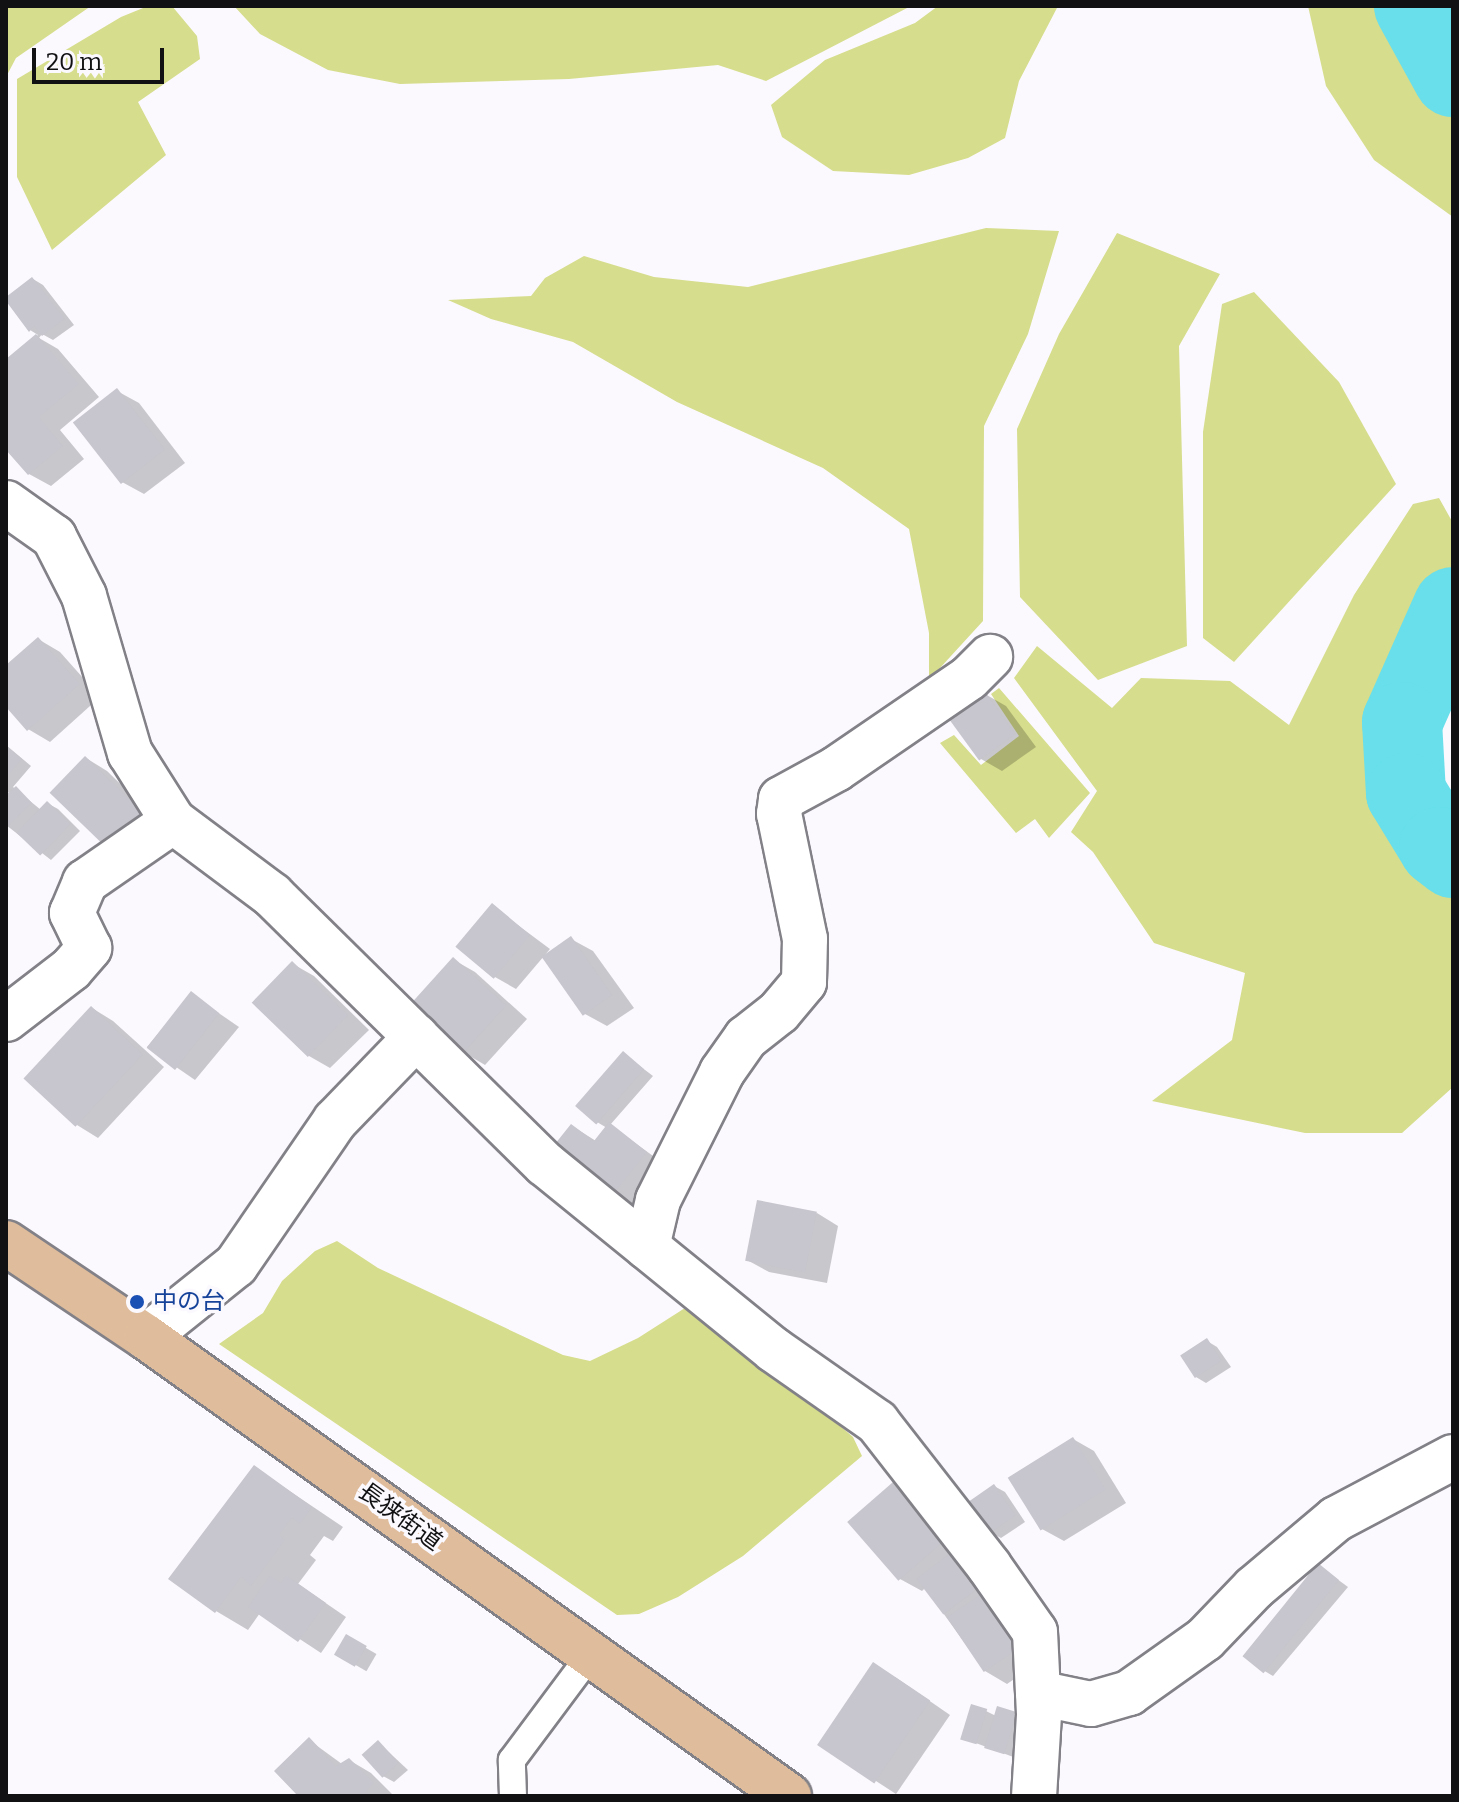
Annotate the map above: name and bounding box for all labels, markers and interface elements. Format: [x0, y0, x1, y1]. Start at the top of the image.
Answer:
scale bar [36, 32, 168, 82]
text: 20 m [46, 48, 102, 76]
place label: 中の台 [153, 1288, 225, 1316]
marker: 中の台 [128, 1293, 146, 1311]
street label: 長狭街道 [353, 1477, 447, 1557]

